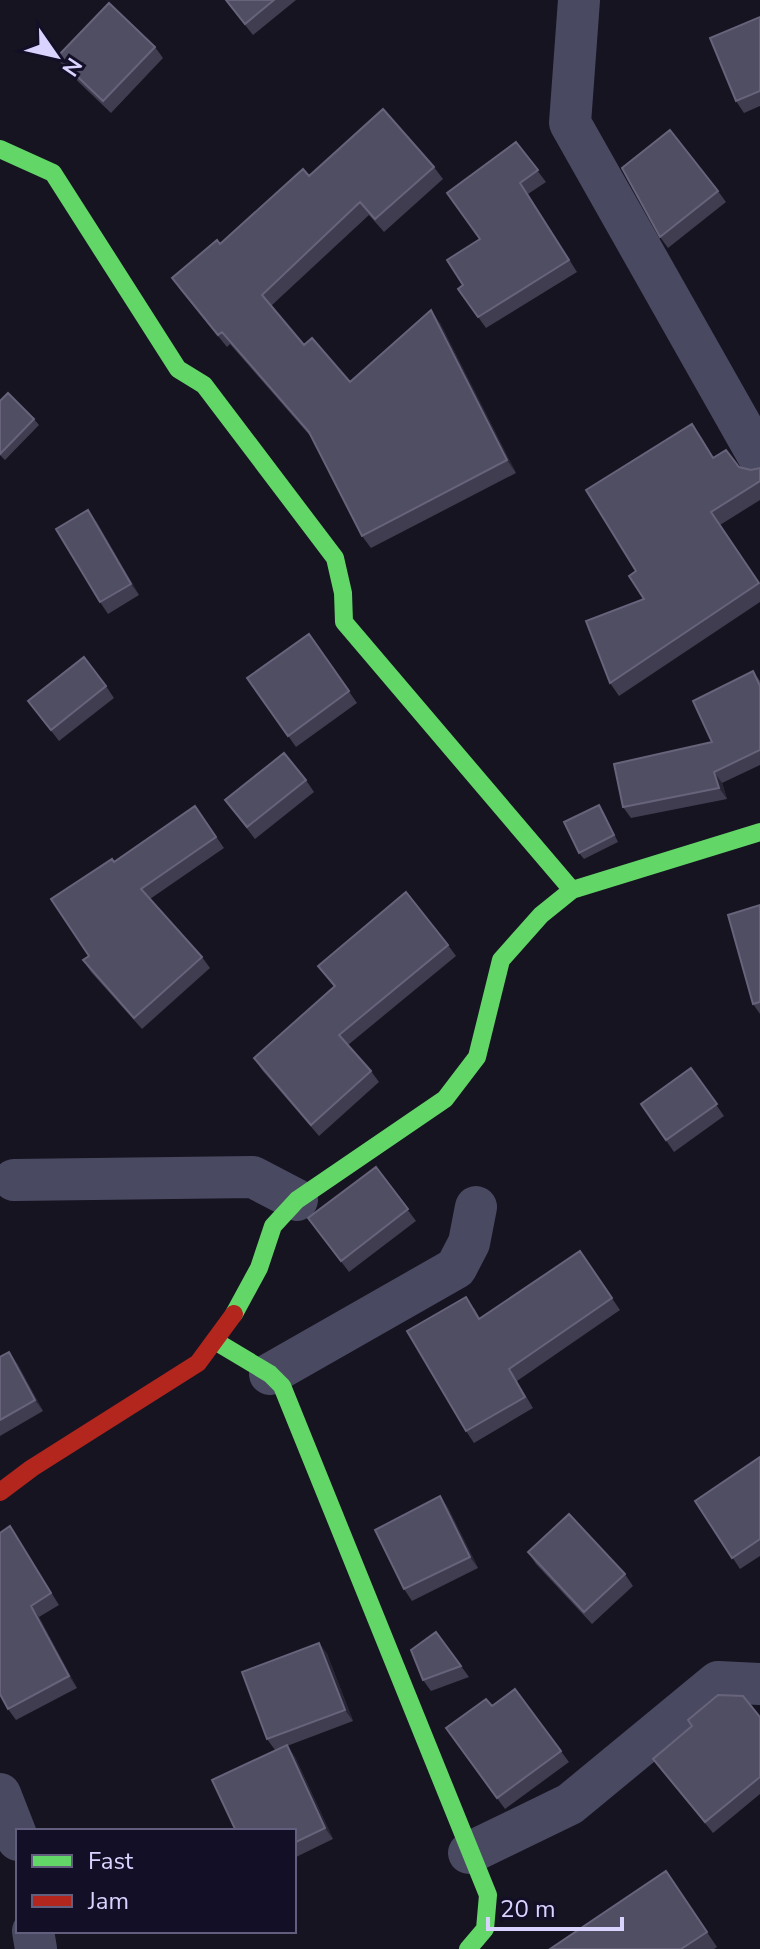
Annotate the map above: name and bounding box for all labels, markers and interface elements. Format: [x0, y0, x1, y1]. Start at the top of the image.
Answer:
north arrow [16, 16, 96, 96]
text: N [55, 51, 89, 82]
legend [16, 1829, 296, 1933]
text: Fast [88, 1845, 134, 1877]
scale bar [488, 1881, 622, 1931]
text: Jam [87, 1885, 129, 1917]
text: 20 m [500, 1893, 556, 1925]

